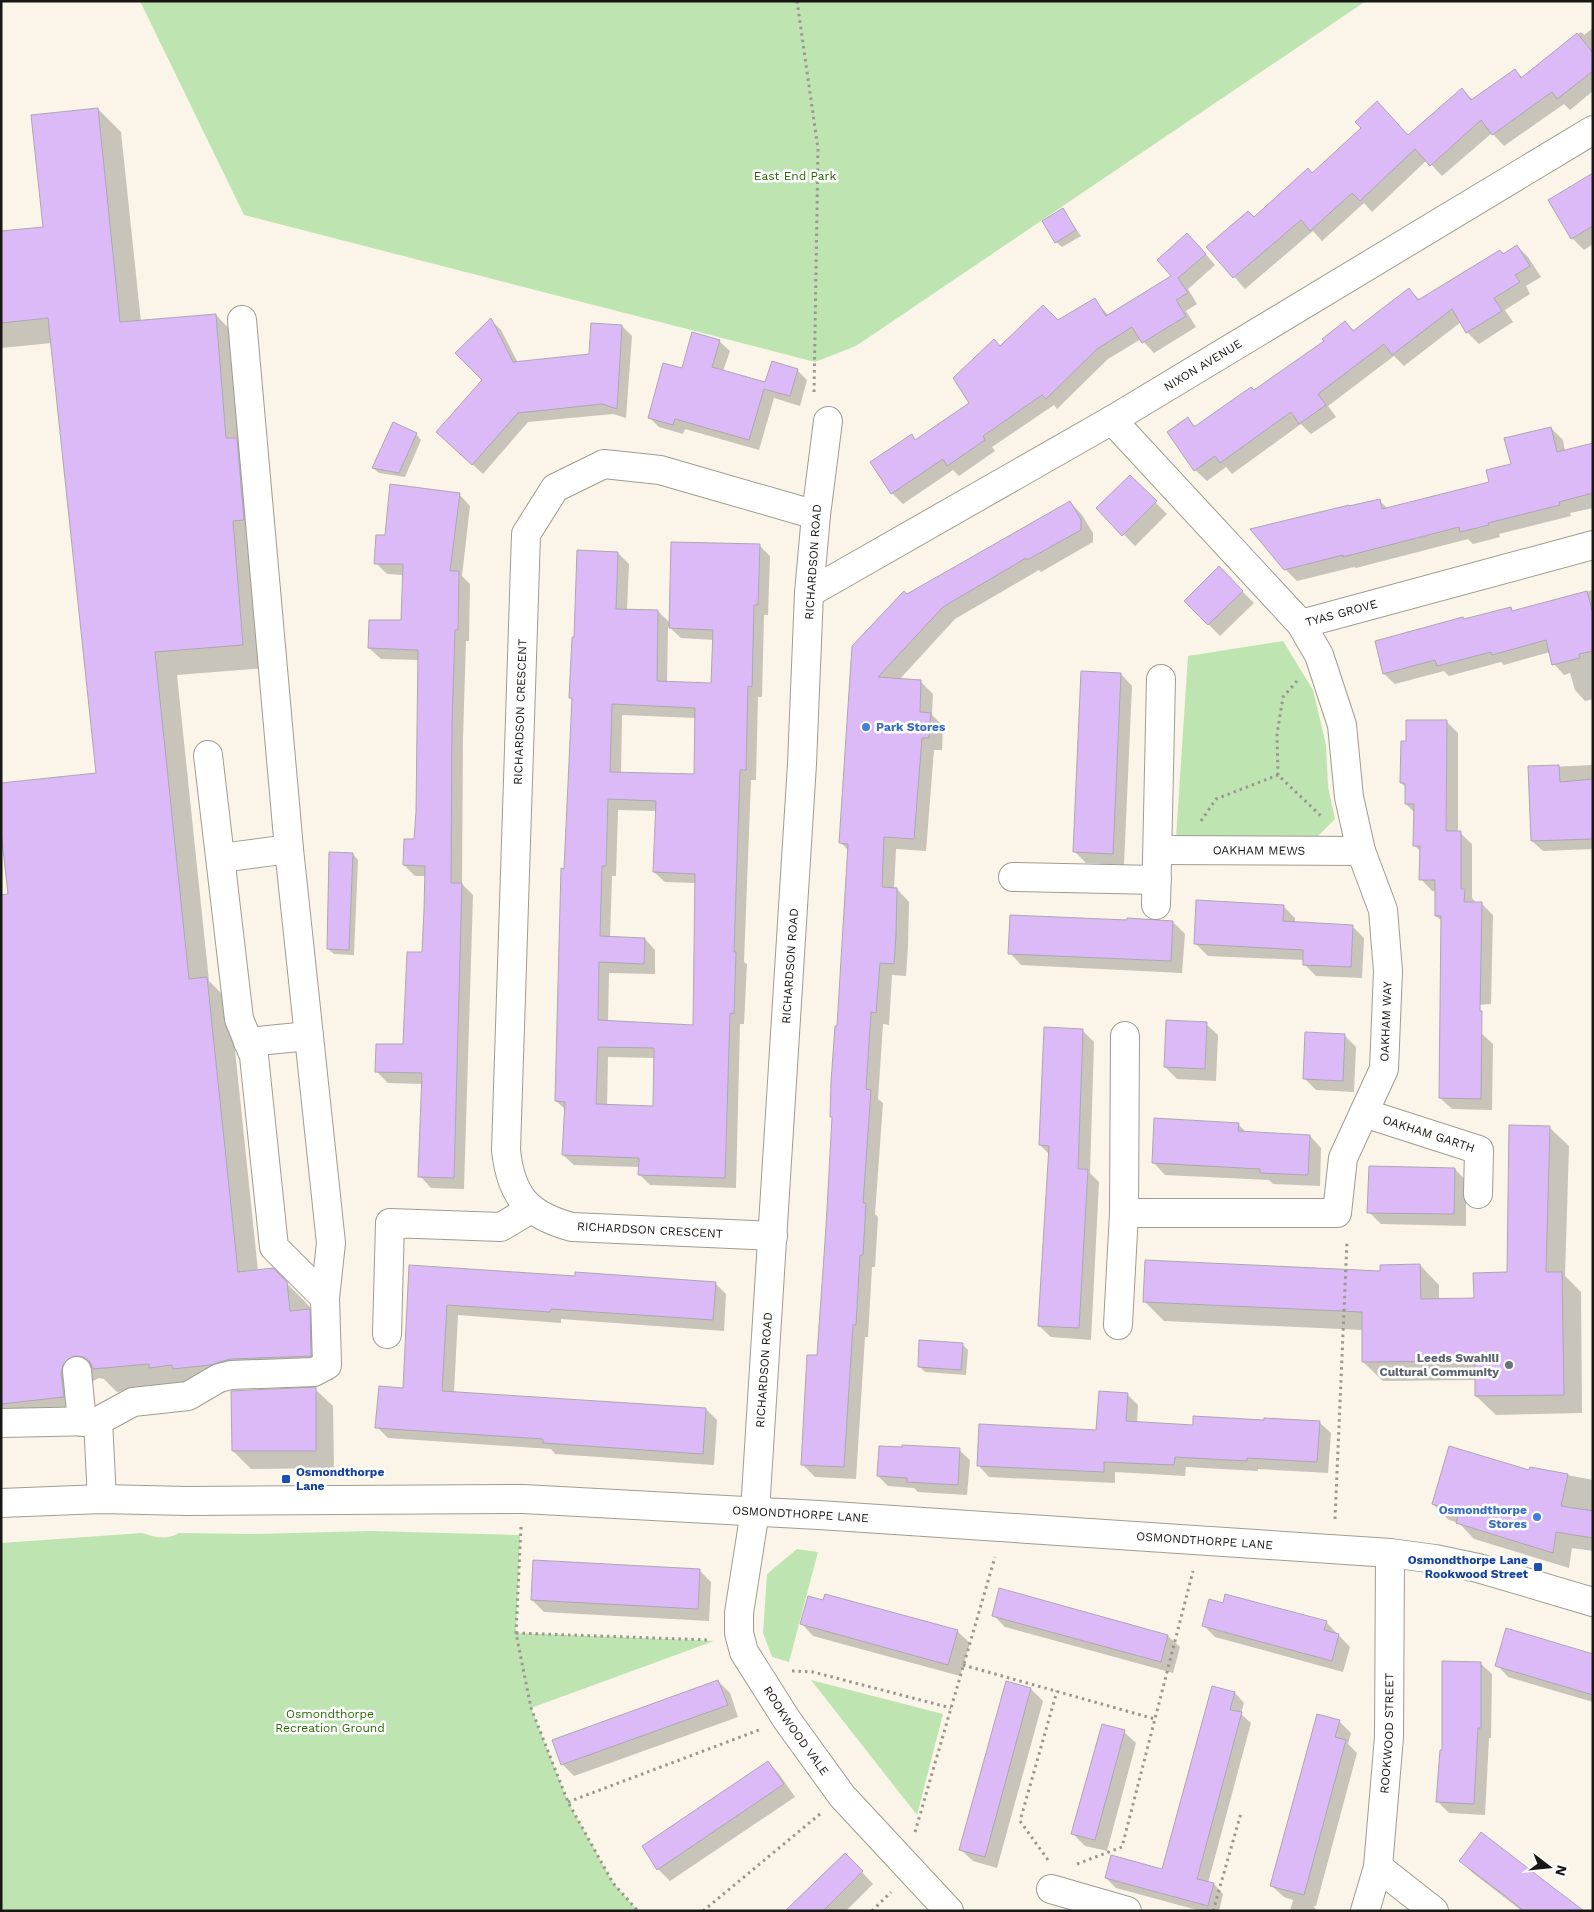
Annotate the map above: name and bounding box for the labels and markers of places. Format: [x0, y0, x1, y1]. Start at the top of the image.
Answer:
place label: Park Stores [876, 720, 946, 734]
marker: Park Stores [860, 721, 872, 733]
place label: Leeds Swahili Cultural Community [1379, 1351, 1499, 1379]
marker: Leeds Swahili Cultural Community [1503, 1359, 1515, 1371]
place label: Osmondthorpe Lane [296, 1465, 384, 1493]
marker: Osmondthorpe Lane [280, 1473, 292, 1485]
place label: Osmondthorpe Stores [1439, 1503, 1528, 1531]
marker: Osmondthorpe Stores [1531, 1511, 1543, 1523]
place label: Osmondthorpe Lane Rookwood Street [1408, 1553, 1529, 1581]
marker: Osmondthorpe Lane Rookwood Street [1532, 1561, 1544, 1573]

